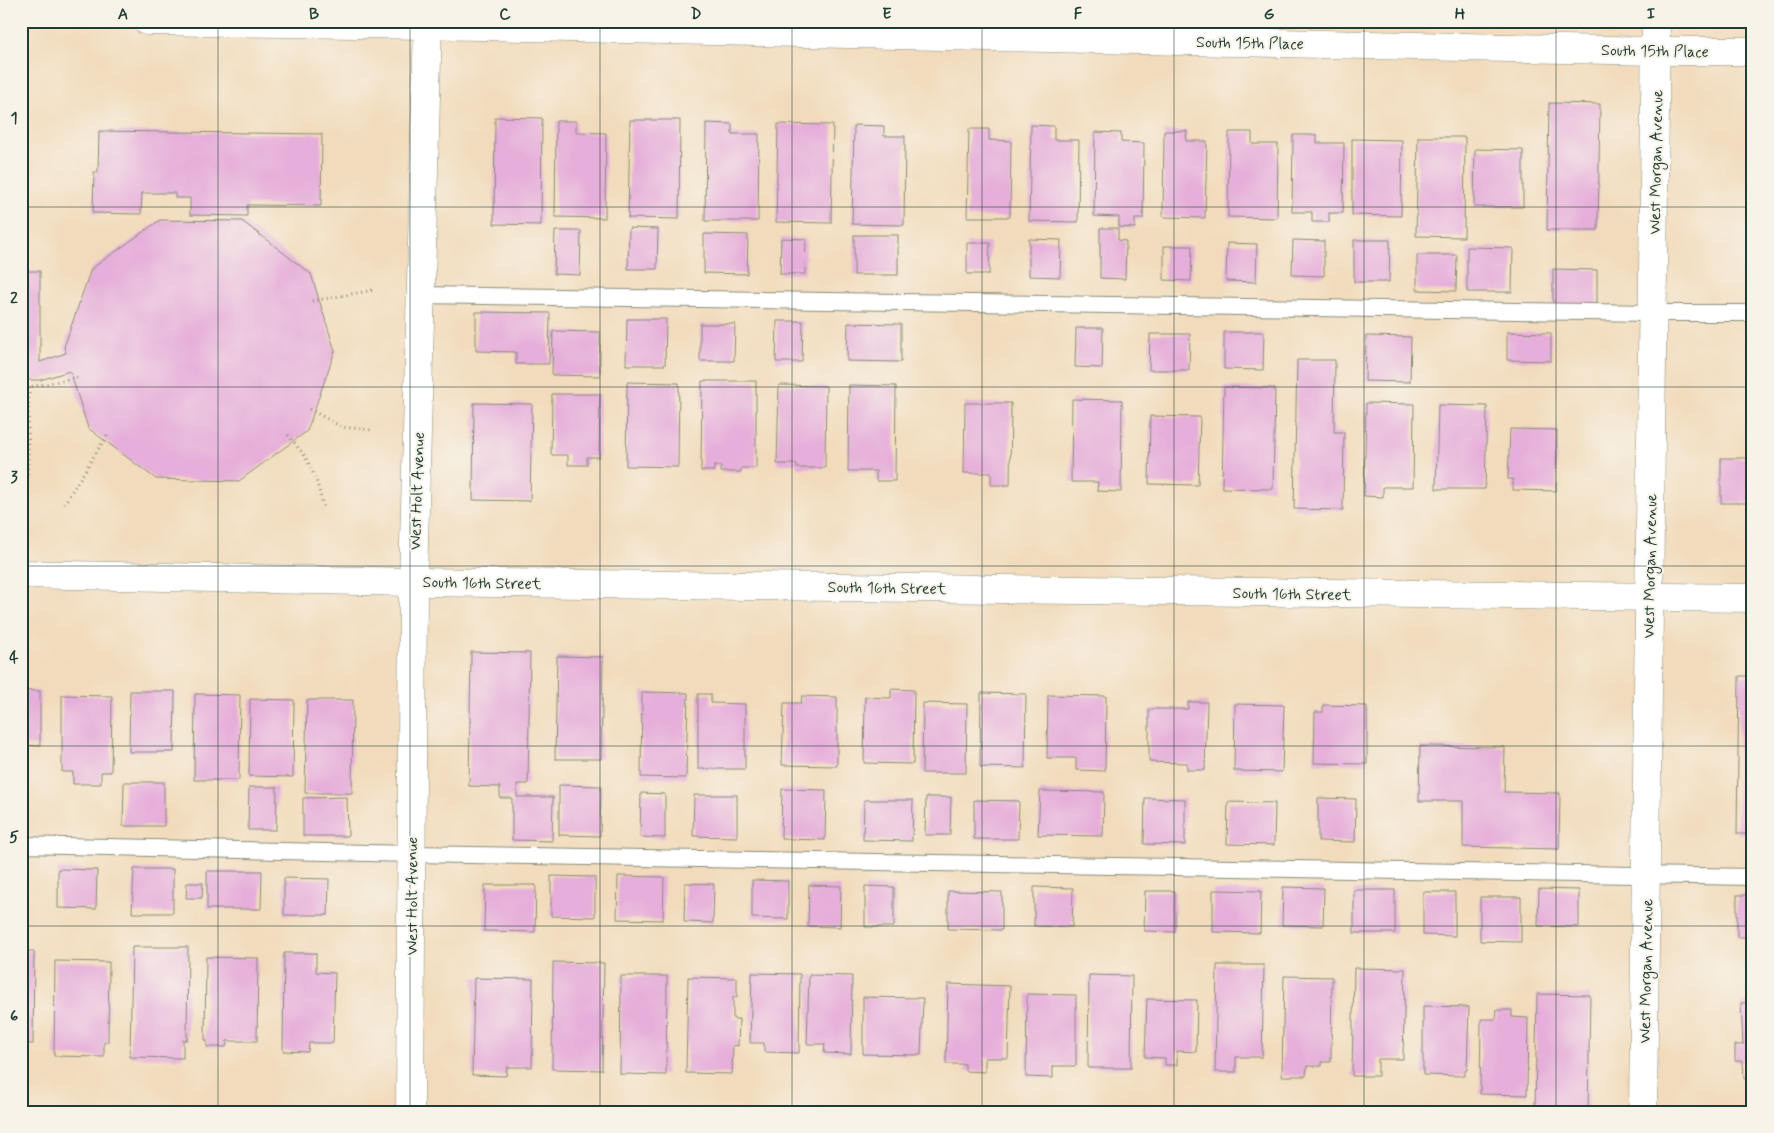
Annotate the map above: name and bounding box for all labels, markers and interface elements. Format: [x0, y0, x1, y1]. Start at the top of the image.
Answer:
text: A [118, 4, 128, 25]
text: B [309, 4, 319, 25]
text: C [499, 4, 511, 25]
text: D [690, 4, 702, 25]
text: E [882, 4, 892, 25]
text: F [1074, 4, 1083, 25]
text: G [1264, 4, 1275, 25]
text: H [1455, 4, 1466, 25]
text: I [1647, 4, 1656, 25]
street label: South 15th Place [1196, 32, 1304, 55]
street label: South 15th Place [1601, 40, 1709, 63]
street label: West Morgan Avenue [1645, 89, 1669, 235]
text: 1 [10, 108, 18, 129]
text: 2 [10, 288, 18, 309]
street label: West Holt Avenue [405, 432, 430, 551]
text: 3 [10, 467, 18, 488]
street label: West Morgan Avenue [1639, 493, 1663, 639]
street label: South 16th Street [422, 572, 542, 595]
street label: South 16th Street [827, 577, 947, 600]
street label: South 16th Street [1232, 583, 1352, 606]
text: 4 [9, 647, 19, 668]
text: 5 [9, 827, 19, 848]
street label: West Holt Avenue [402, 837, 423, 955]
street label: West Morgan Avenue [1635, 898, 1659, 1044]
text: 6 [10, 1006, 18, 1027]

